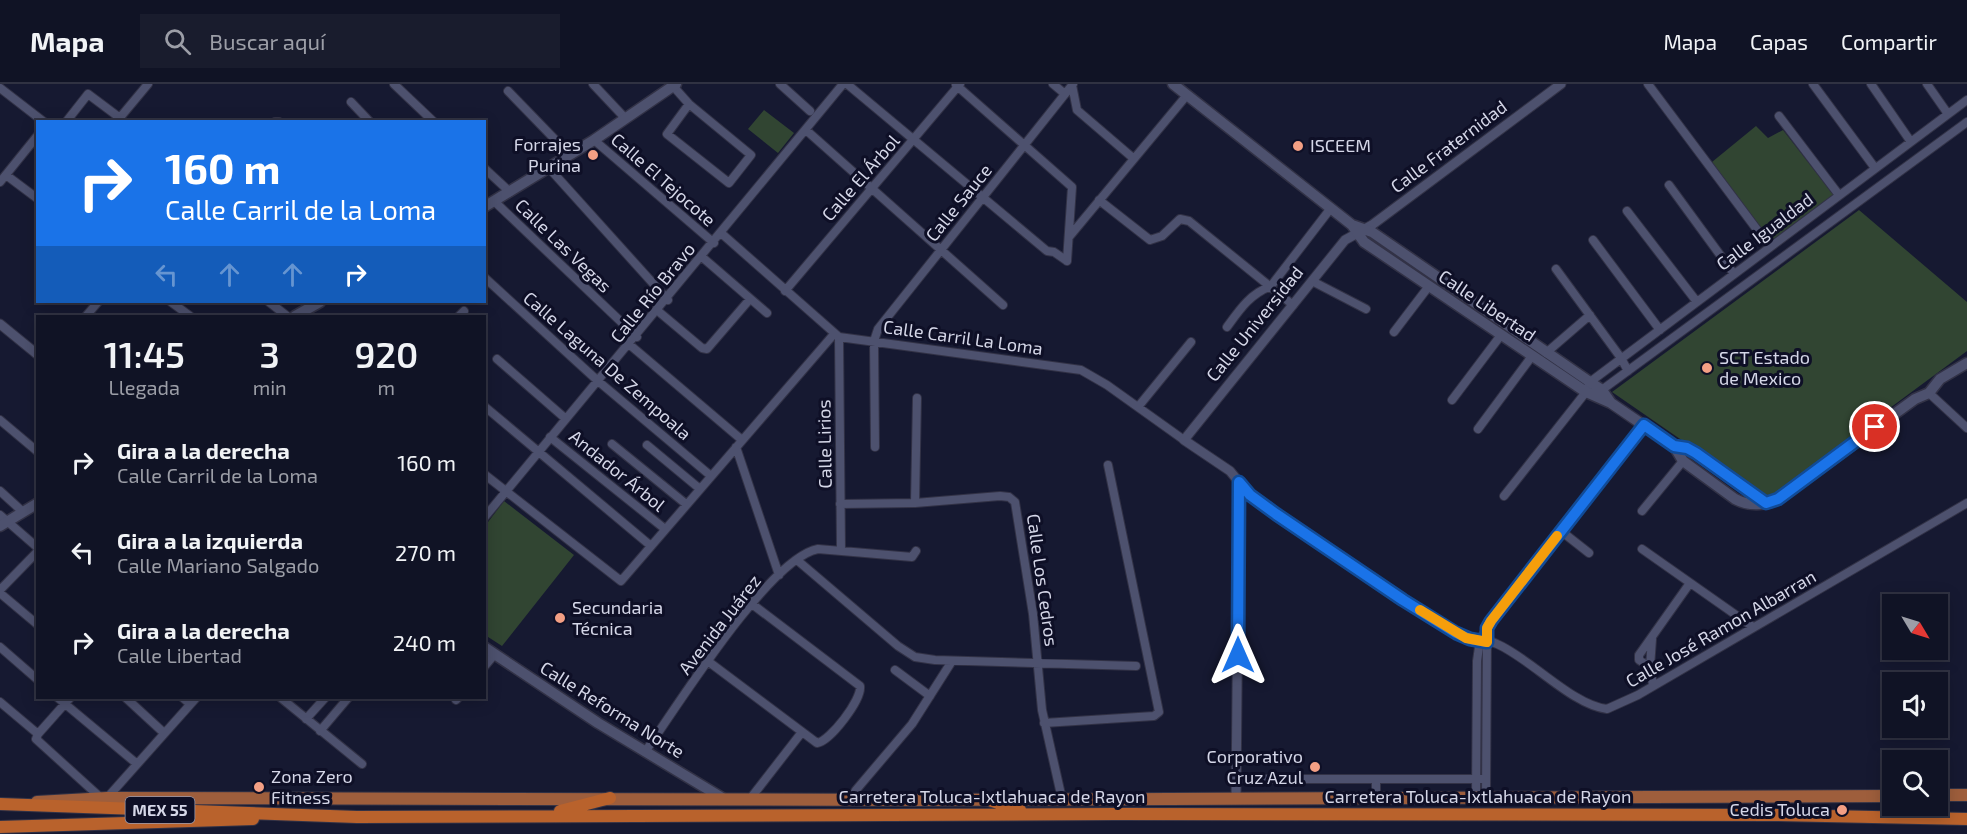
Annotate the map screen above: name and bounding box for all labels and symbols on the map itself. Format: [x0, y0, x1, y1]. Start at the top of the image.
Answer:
street label: Calle Fraternidad [1386, 95, 1511, 197]
street label: Calle El Tejocote [607, 128, 720, 231]
street label: Calle El Árbol [817, 129, 904, 225]
place label: Forrajes Purina [514, 133, 581, 176]
place label: ISCEEM [1310, 134, 1371, 156]
marker: ISCEEM [1291, 139, 1305, 153]
marker: Forrajes Purina [586, 148, 600, 162]
street label: Calle Sauce [920, 159, 996, 245]
street label: Calle Igualdad [1712, 188, 1817, 275]
street label: Calle Las Vegas [511, 194, 616, 297]
street label: Calle Río Bravo [605, 238, 699, 347]
street label: Calle Universidad [1201, 261, 1307, 385]
street label: Calle Libertad [1435, 265, 1540, 346]
street label: Calle Laguna De Zempoala [519, 286, 696, 444]
street label: Calle Carril La Loma [882, 315, 1044, 359]
place label: SCT Estado de Mexico [1719, 346, 1810, 389]
marker: SCT Estado de Mexico [1700, 361, 1714, 375]
street label: Calle Lirios [812, 399, 836, 489]
pin [1849, 401, 1900, 452]
street label: Andador Árbol [565, 425, 671, 516]
street label: Calle Los Cedros [1023, 512, 1063, 648]
street label: Calle José Ramon Albarran [1622, 565, 1819, 692]
street label: Avenida Juárez [673, 570, 765, 679]
north arrow [1882, 594, 1948, 660]
place label: Secundaria Técnica [572, 596, 663, 639]
marker: Secundaria Técnica [553, 611, 567, 625]
position arrow [1206, 623, 1270, 687]
street label: Calle Reforma Norte [536, 656, 689, 762]
place label: Corporativo Cruz Azul [1207, 745, 1304, 788]
marker: Corporativo Cruz Azul [1308, 760, 1322, 774]
place label: Zona Zero Fitness [271, 765, 353, 808]
marker: Zona Zero Fitness [252, 780, 266, 794]
street label: Carretera Toluca-Ixtlahuaca de Rayon [839, 785, 1145, 807]
street label: Carretera Toluca-Ixtlahuaca de Rayon [1325, 785, 1631, 807]
road number: MEX 55 [126, 797, 195, 823]
place label: Cedis Toluca [1730, 798, 1830, 820]
marker: Cedis Toluca [1835, 803, 1849, 817]

